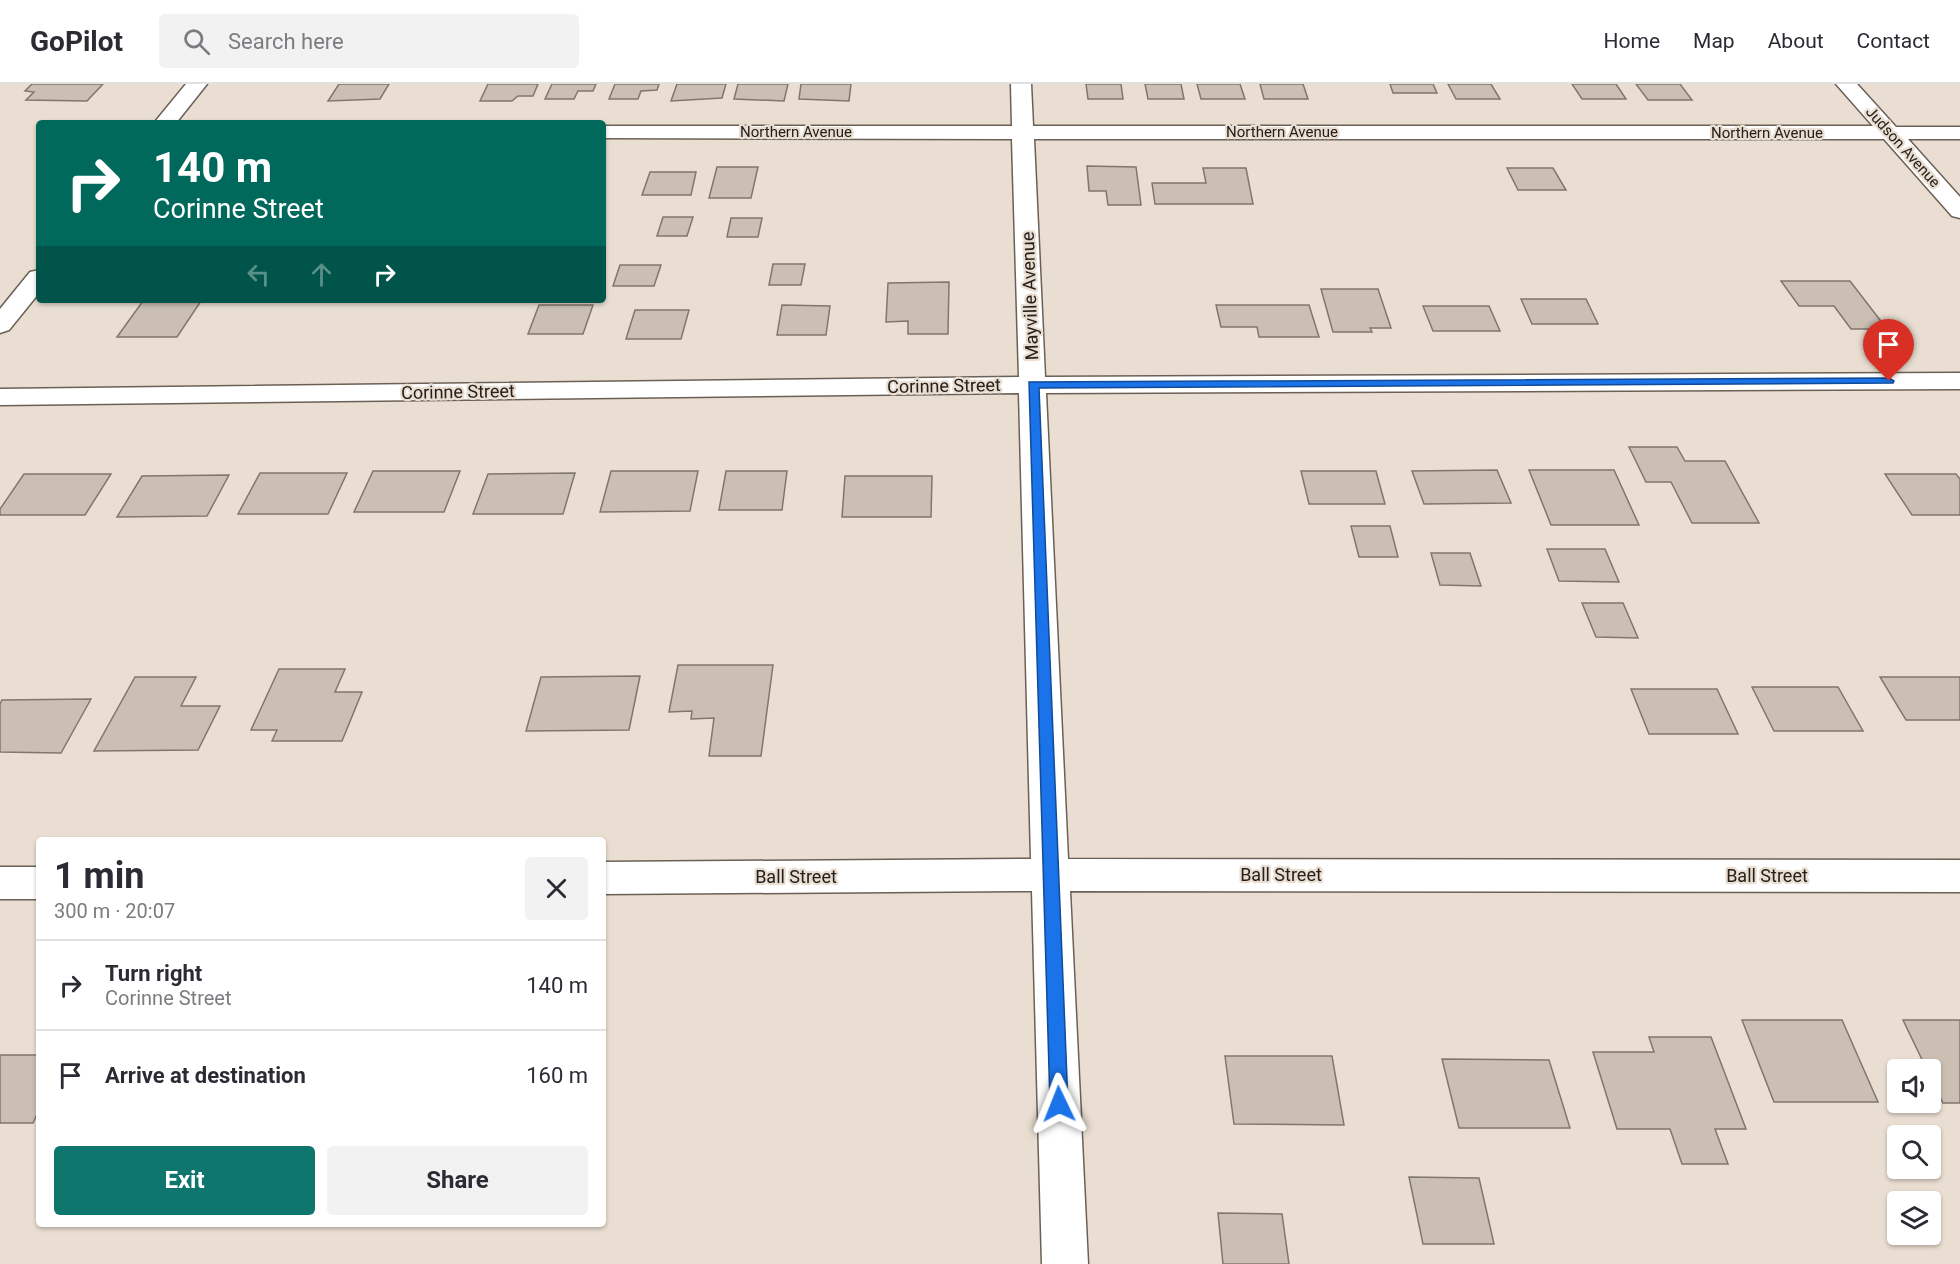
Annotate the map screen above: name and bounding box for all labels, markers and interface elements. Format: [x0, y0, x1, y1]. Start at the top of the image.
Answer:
search box [159, 14, 579, 68]
text: GoPilot [30, 25, 123, 58]
icon: search [180, 25, 213, 58]
text: Search here [228, 29, 344, 54]
text: Home [1604, 29, 1660, 53]
text: Map [1693, 29, 1735, 53]
text: About [1768, 29, 1824, 53]
text: Contact [1857, 29, 1930, 53]
street label: Judson Avenue [1862, 103, 1944, 191]
street label: Northern Avenue [740, 123, 852, 141]
street label: Northern Avenue [1226, 123, 1338, 141]
street label: Northern Avenue [1711, 124, 1823, 142]
text: 140 m [153, 143, 272, 192]
icon: right [54, 144, 132, 222]
text: Corinne Street [153, 193, 324, 225]
street label: Mayville Avenue [1017, 231, 1042, 361]
icon: left [242, 258, 275, 291]
icon: ahead [305, 258, 338, 291]
icon: right [368, 258, 401, 291]
pin [1863, 319, 1914, 381]
icon: arrive [1872, 328, 1905, 361]
street label: Corinne Street [887, 374, 1001, 397]
street label: Corinne Street [401, 380, 515, 403]
text: 1 min [54, 855, 145, 897]
button: close [525, 857, 588, 920]
street label: Ball Street [1240, 864, 1322, 885]
street label: Ball Street [1726, 865, 1808, 886]
street label: Ball Street [755, 866, 837, 887]
text: 300 m · 20:07 [54, 899, 175, 923]
text: Turn right [105, 961, 202, 986]
icon: right [54, 969, 87, 1002]
text: 140 m [526, 973, 588, 998]
text: Corinne Street [105, 986, 231, 1010]
icon: arrive [54, 1059, 87, 1092]
map controls [1887, 1059, 1941, 1245]
button: sound [1887, 1059, 1941, 1113]
text: Arrive at destination [105, 1063, 306, 1088]
text: 160 m [526, 1063, 588, 1088]
position arrow [1027, 1072, 1091, 1136]
button: search [1887, 1125, 1941, 1179]
button: Exit [54, 1146, 315, 1215]
button: Share [327, 1146, 588, 1215]
button: layers [1887, 1191, 1941, 1245]

